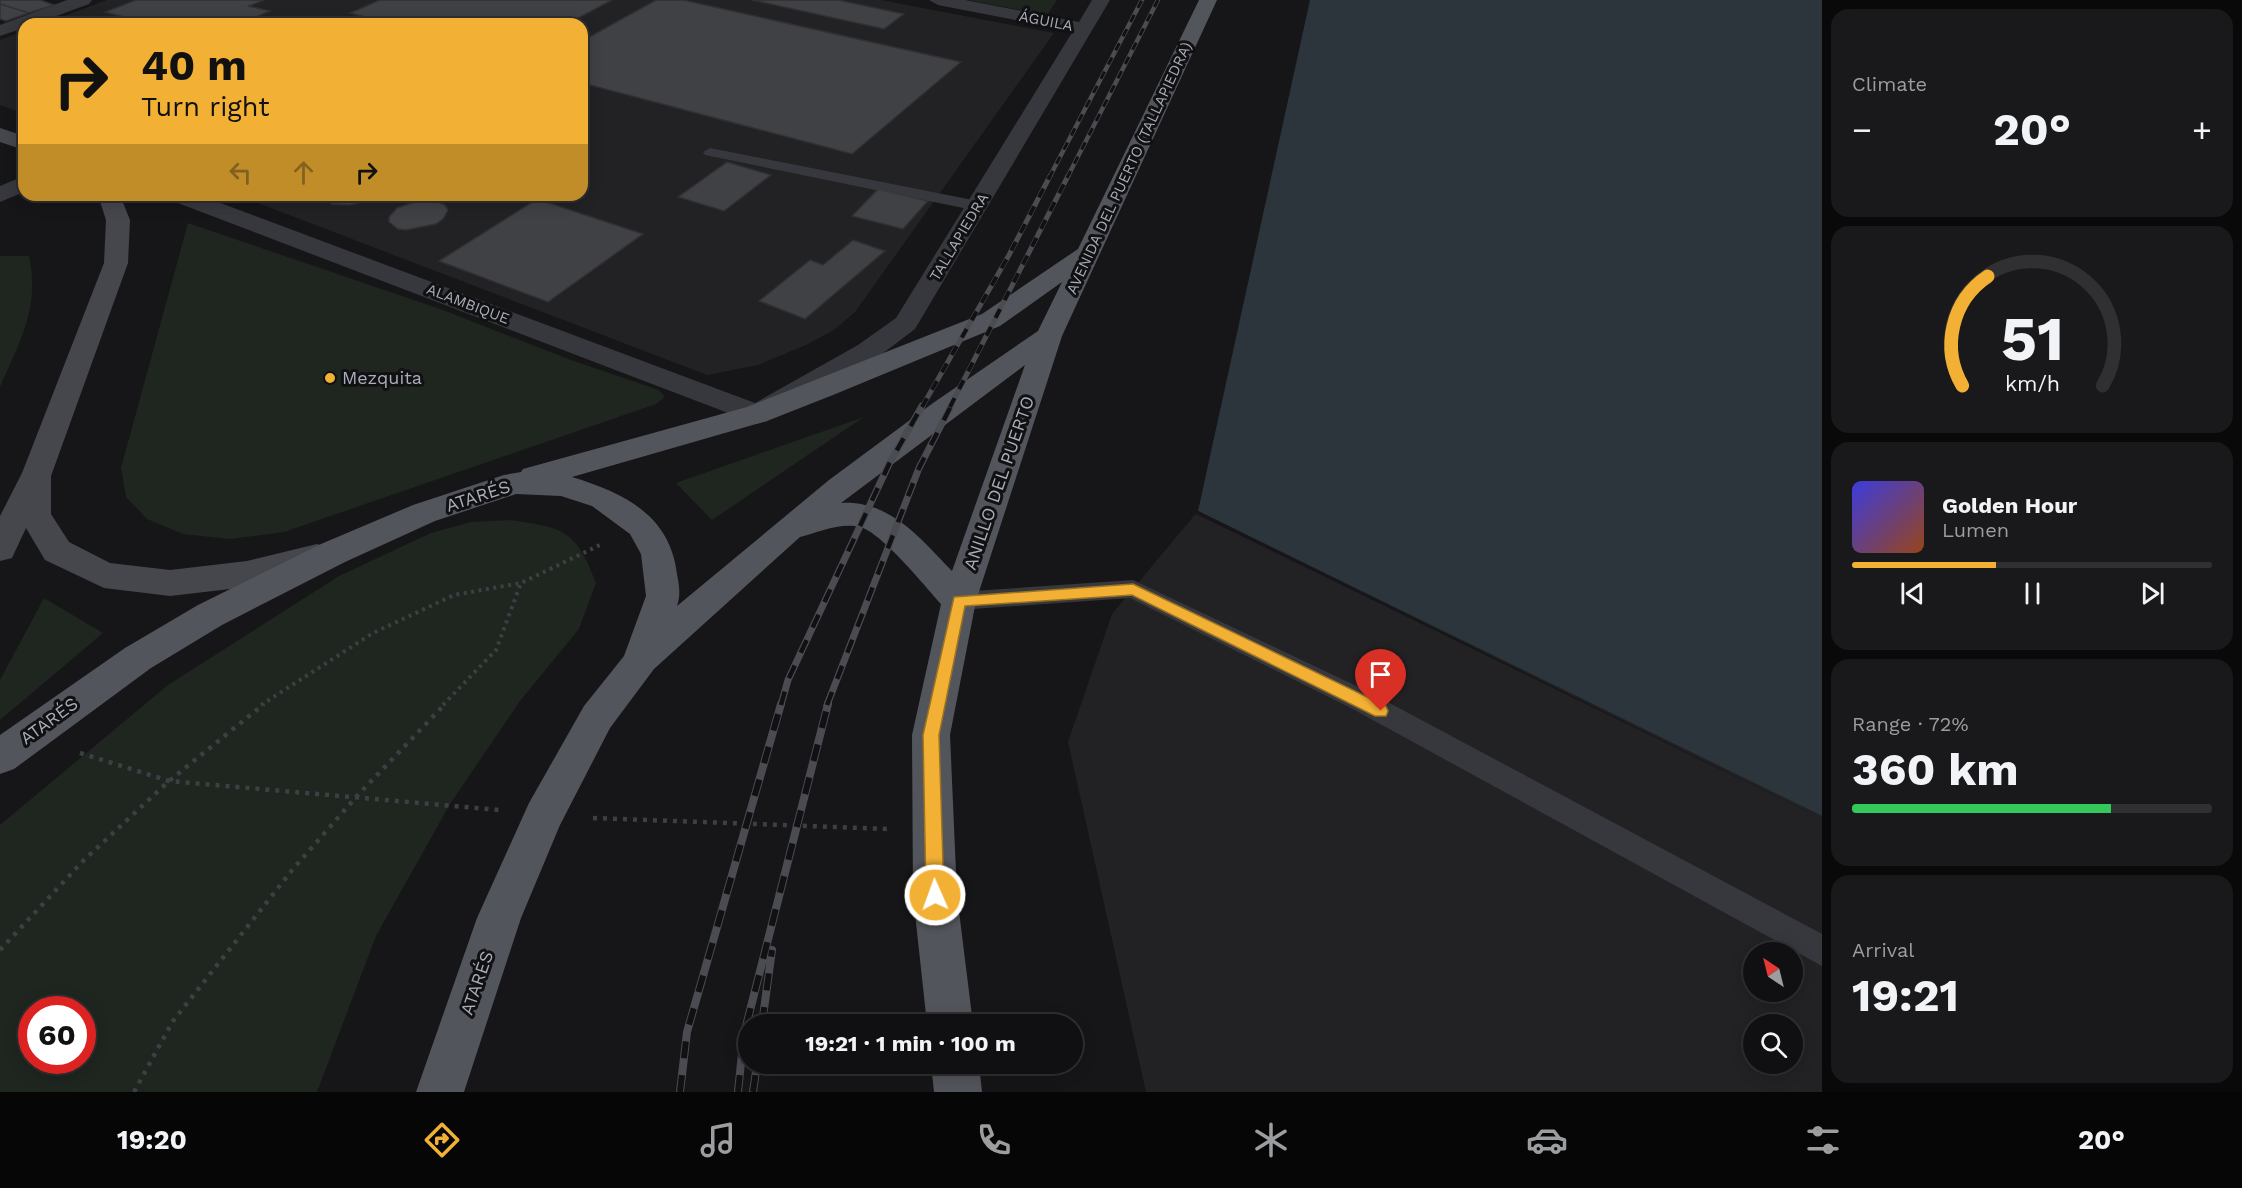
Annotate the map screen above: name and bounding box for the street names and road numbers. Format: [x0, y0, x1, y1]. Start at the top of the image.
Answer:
street label: ÁGUILA [1018, 7, 1074, 35]
street label: AVENIDA DEL PUERTO (TALLAPIEDRA) [1062, 39, 1196, 297]
street label: TALLAPIEDRA [926, 190, 992, 284]
street label: ALAMBIQUE [424, 280, 512, 328]
street label: ANILLO DEL PUERTO [959, 393, 1038, 573]
street label: ATARÉS [443, 475, 513, 516]
street label: ATARÉS [16, 693, 82, 749]
street label: ATARÉS [456, 948, 497, 1018]

